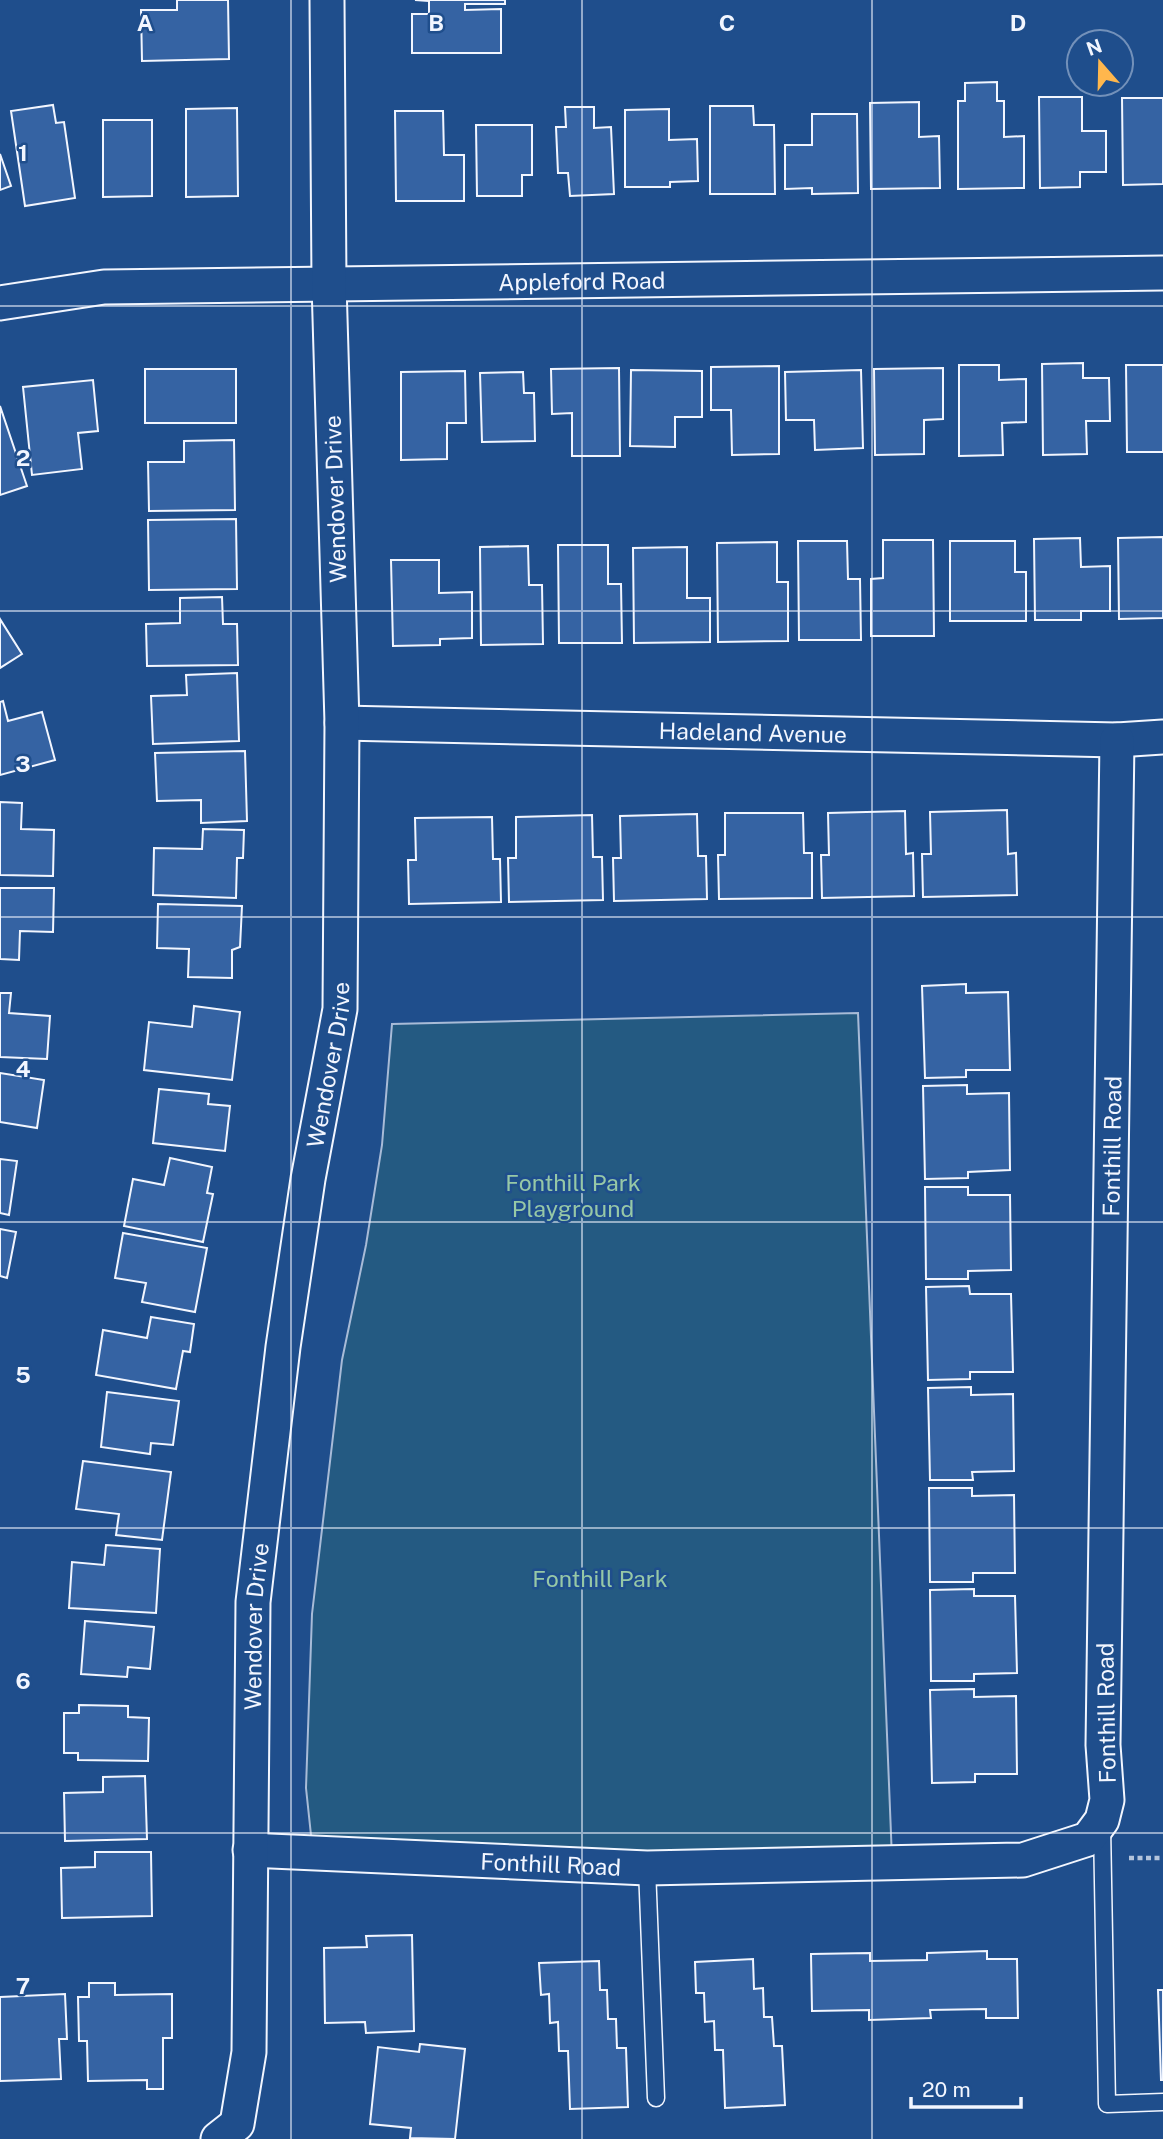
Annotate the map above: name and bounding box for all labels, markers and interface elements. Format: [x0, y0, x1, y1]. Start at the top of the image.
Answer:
text: A [137, 9, 154, 36]
text: B [428, 9, 444, 36]
text: C [719, 9, 735, 36]
text: D [1010, 9, 1026, 36]
north arrow [1065, 28, 1135, 98]
text: N [1083, 34, 1105, 60]
text: 1 [18, 139, 28, 166]
street label: Appleford Road [498, 266, 666, 295]
street label: Wendover Drive [319, 415, 351, 583]
text: 2 [16, 444, 30, 471]
street label: Hadeland Avenue [658, 716, 847, 748]
text: 3 [15, 750, 31, 777]
street label: Wendover Drive [301, 982, 354, 1150]
text: 4 [15, 1055, 31, 1082]
street label: Fonthill Road [1097, 1076, 1126, 1217]
park label: Fonthill Park Playground [505, 1169, 641, 1222]
text: 5 [15, 1361, 31, 1388]
street label: Wendover Drive [239, 1541, 273, 1710]
park label: Fonthill Park [532, 1565, 668, 1592]
street label: Fonthill Road [1091, 1642, 1121, 1784]
text: 6 [15, 1667, 31, 1694]
street label: Fonthill Road [480, 1847, 622, 1880]
text: 7 [16, 1972, 30, 1999]
scale bar [911, 2066, 1021, 2110]
text: 20 m [922, 2077, 971, 2102]

